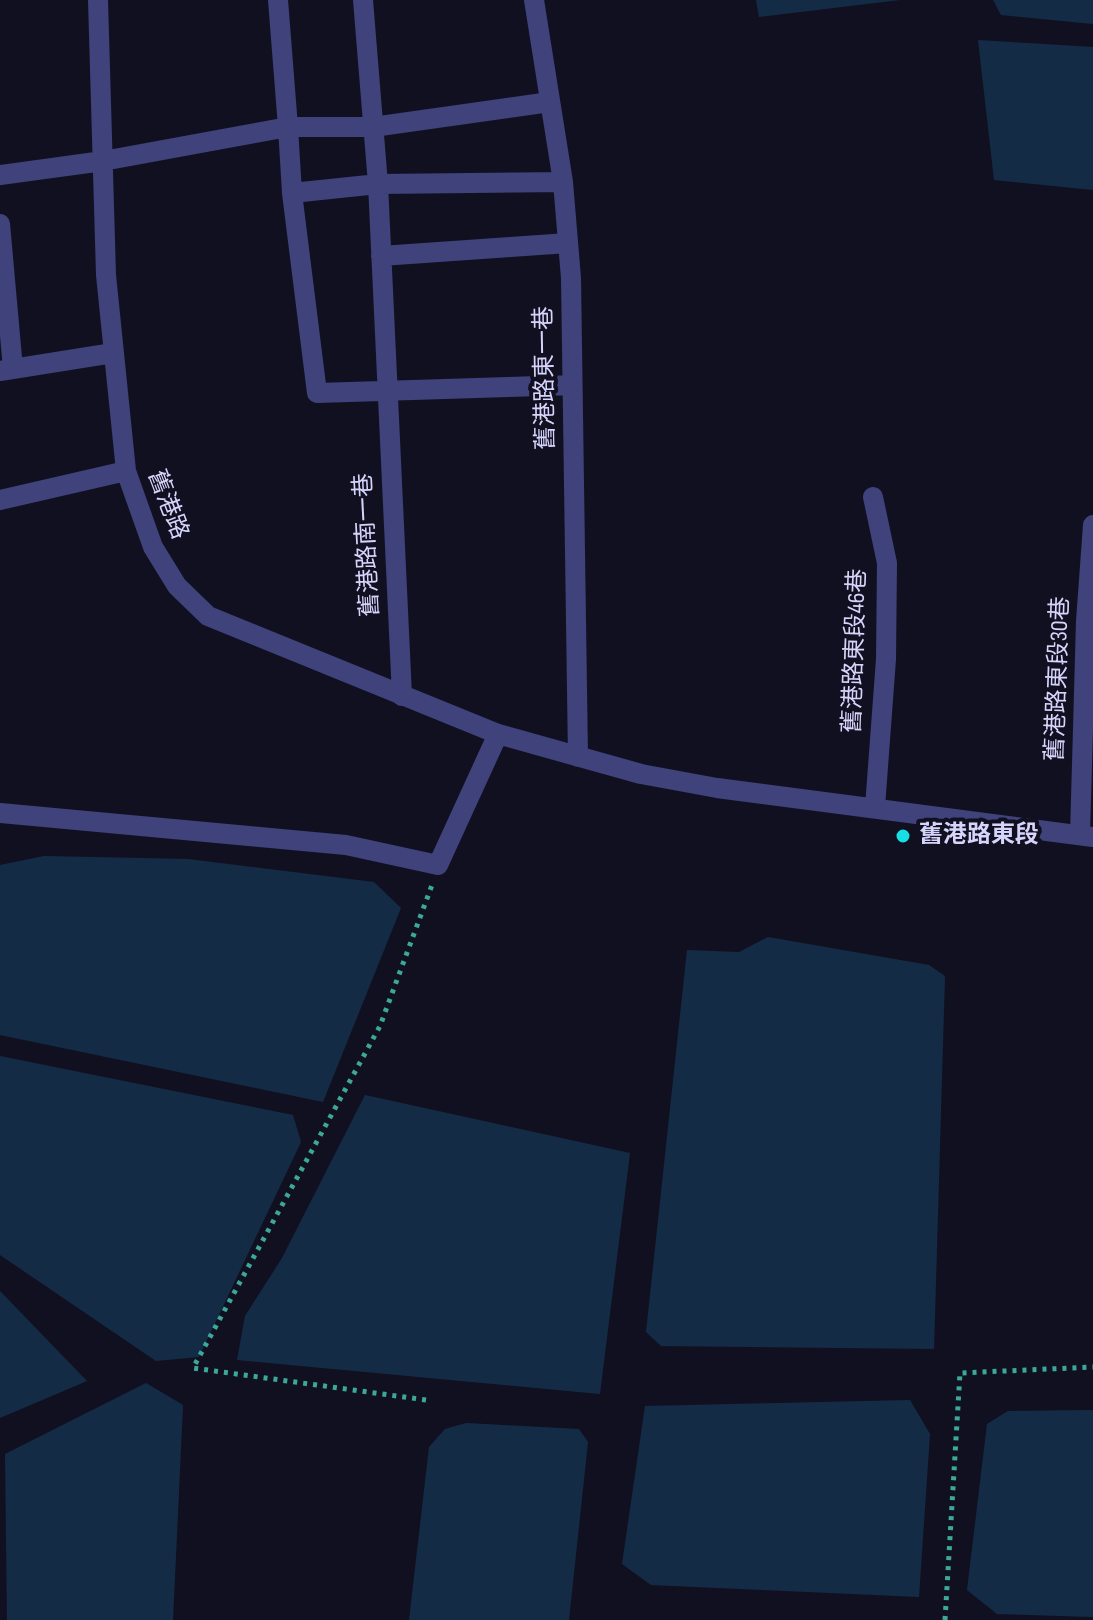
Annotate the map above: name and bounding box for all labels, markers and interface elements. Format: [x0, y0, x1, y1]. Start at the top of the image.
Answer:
street label: 舊港路東一巷 [530, 306, 562, 450]
street label: 舊港路 [141, 466, 193, 544]
street label: 舊港路南一巷 [350, 472, 386, 618]
street label: 舊港路東段46巷 [839, 568, 873, 734]
street label: 舊港路東段30巷 [1042, 596, 1076, 762]
place label: 舊港路東段 [919, 822, 1039, 850]
marker: 舊港路東段 [894, 827, 912, 845]

